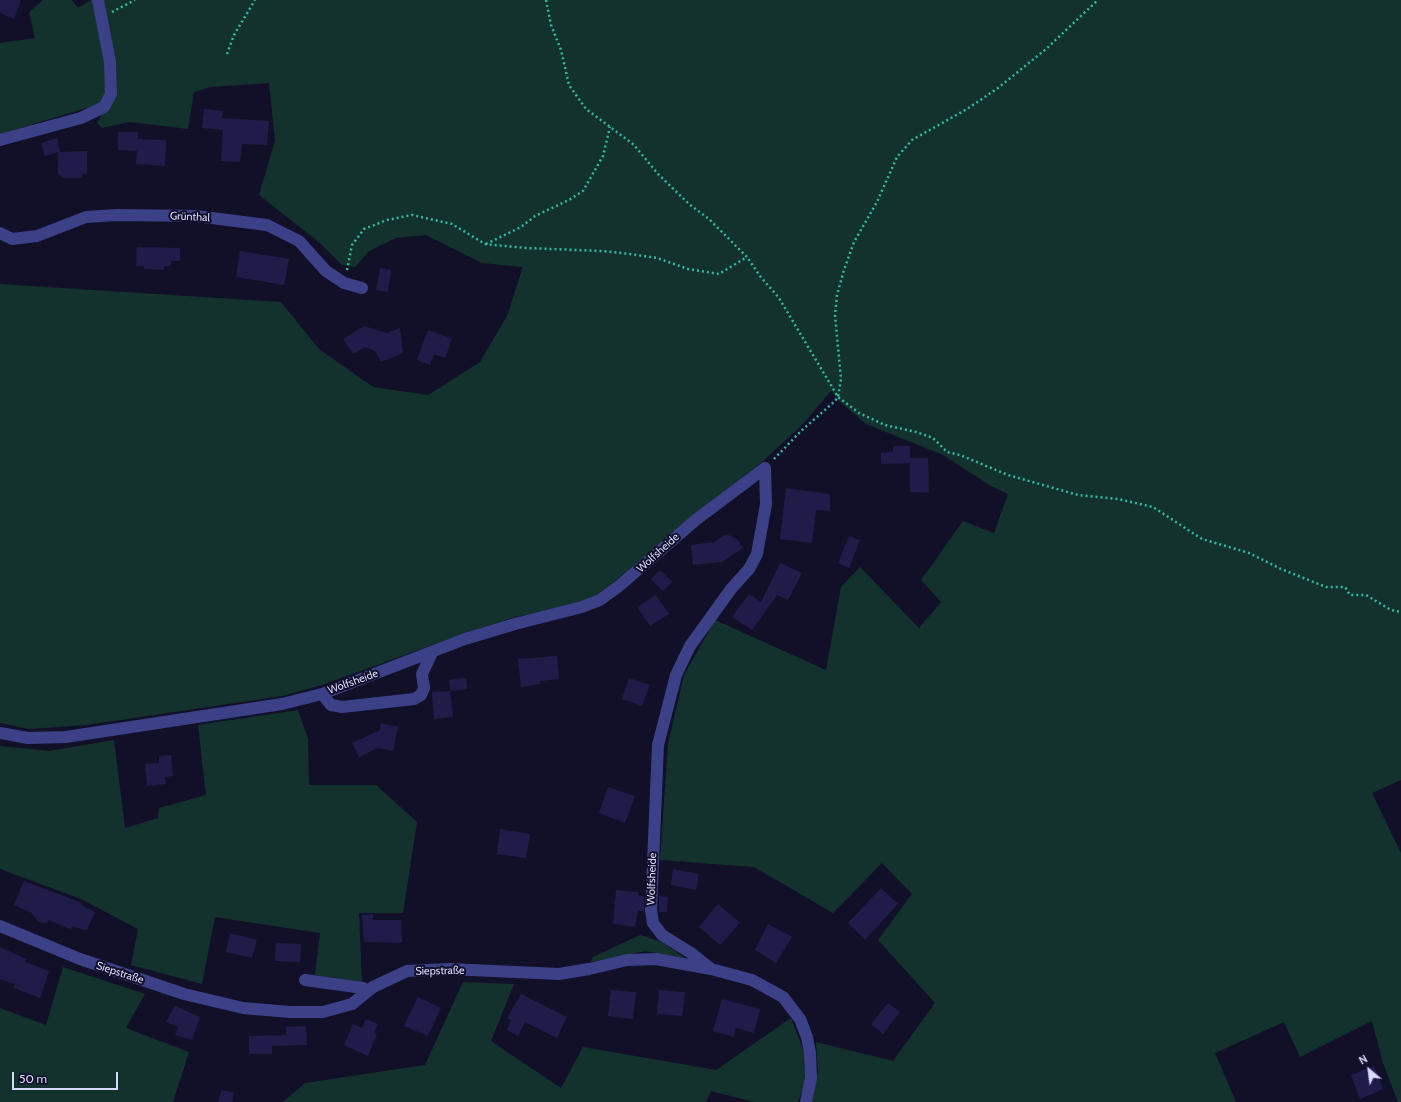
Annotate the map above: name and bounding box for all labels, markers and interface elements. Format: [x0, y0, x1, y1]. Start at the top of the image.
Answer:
street label: Grünthal [170, 209, 210, 225]
street label: Wolfsheide [634, 531, 682, 575]
street label: Wolfsheide [326, 667, 380, 697]
street label: Wolfsheide [644, 853, 660, 905]
street label: Siepstraße [95, 959, 145, 987]
street label: Siepstraße [415, 964, 465, 978]
north arrow [1349, 1050, 1389, 1090]
text: N [1356, 1051, 1370, 1068]
scale bar [14, 1064, 120, 1090]
text: 50 m [19, 1071, 47, 1086]

